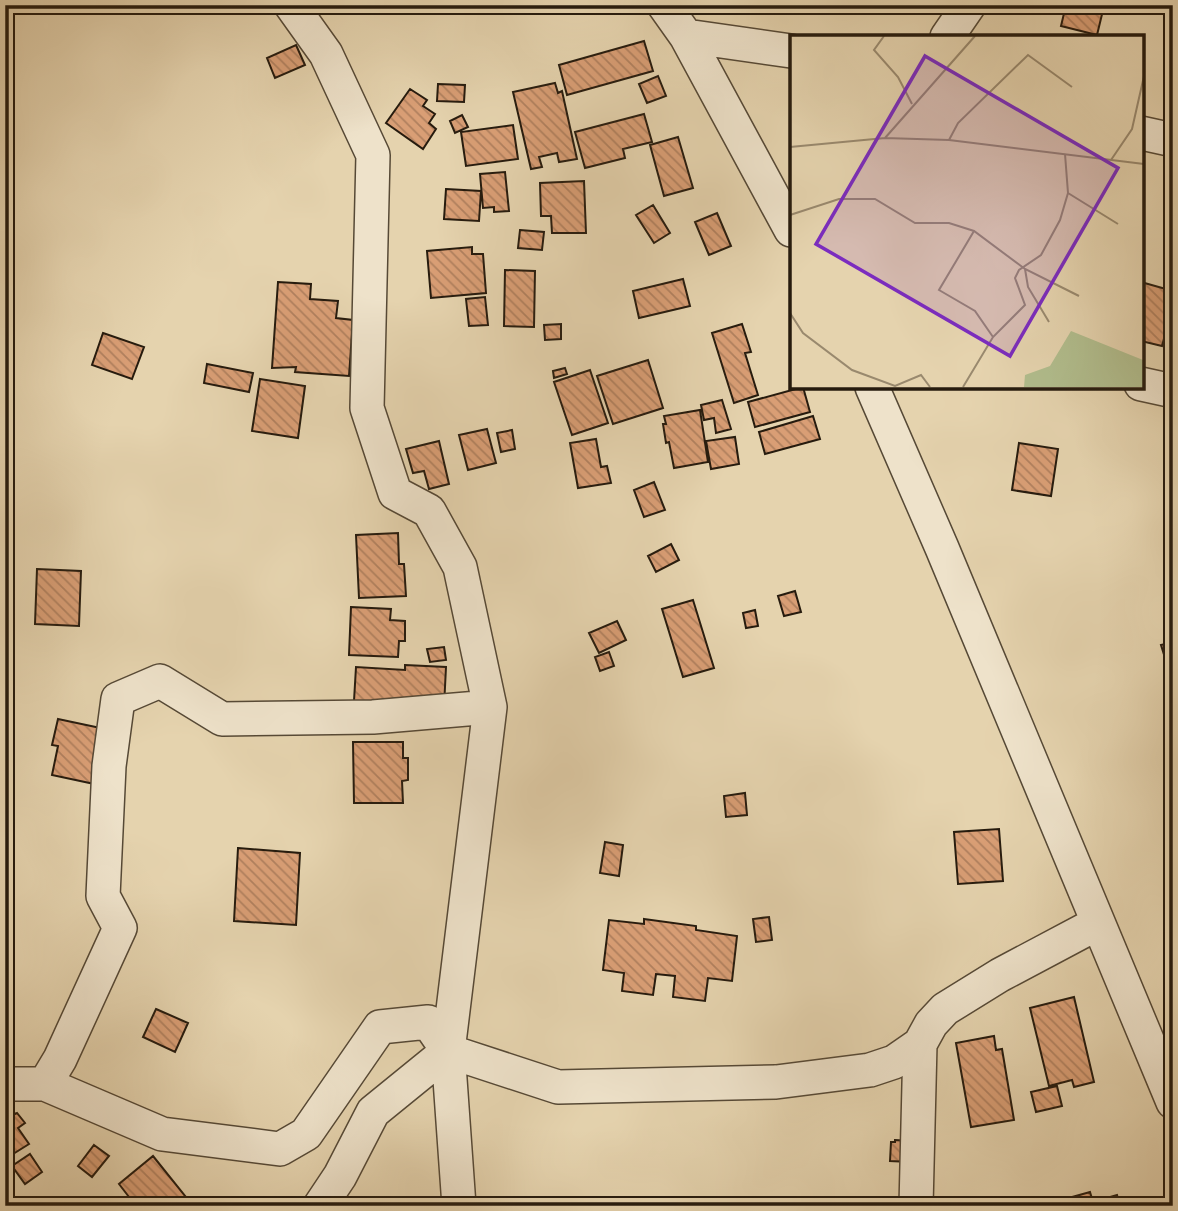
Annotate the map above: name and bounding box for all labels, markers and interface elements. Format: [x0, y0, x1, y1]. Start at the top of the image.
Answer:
inset map [790, 35, 1143, 388]

